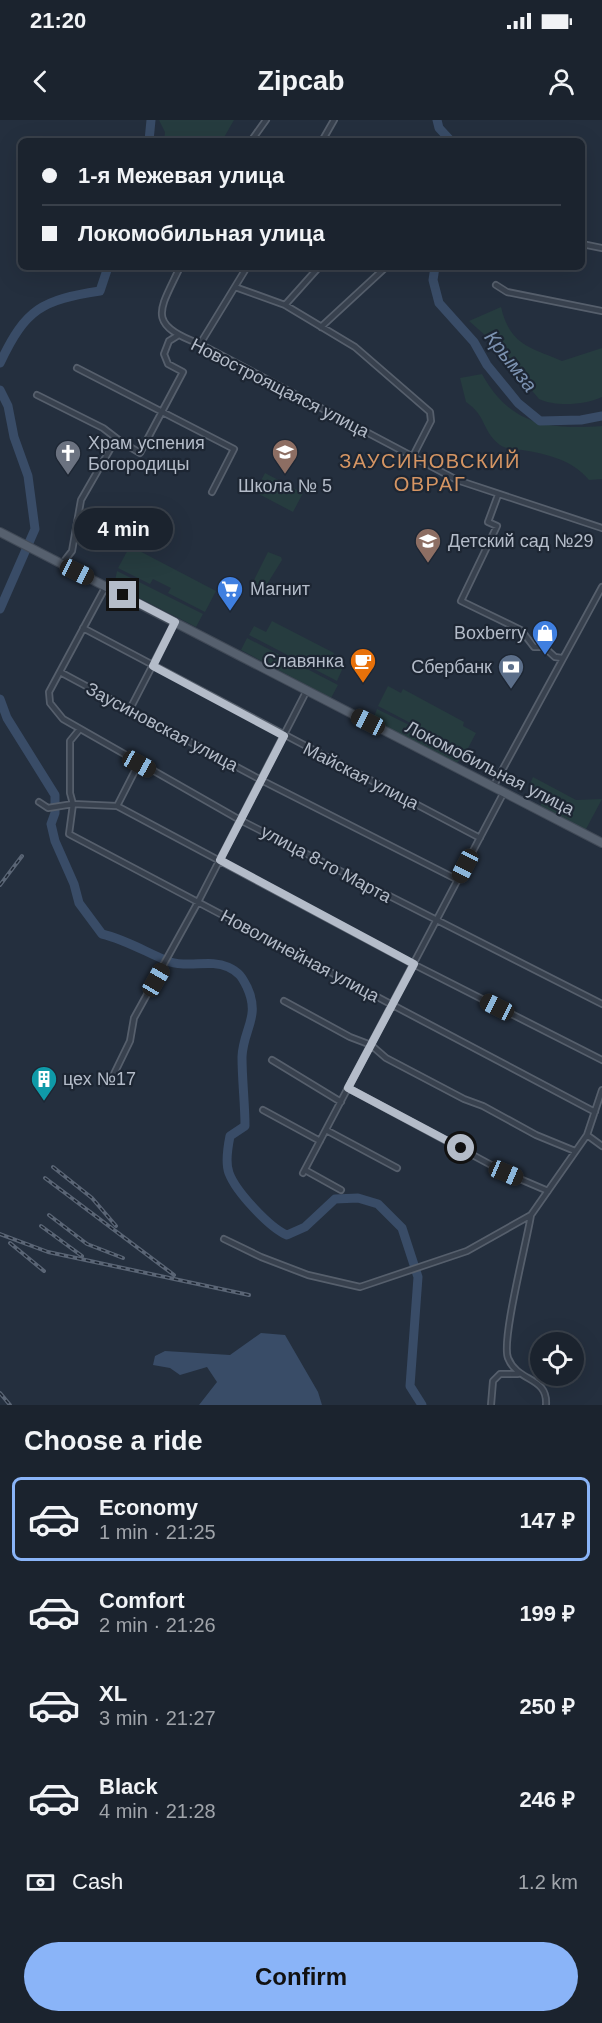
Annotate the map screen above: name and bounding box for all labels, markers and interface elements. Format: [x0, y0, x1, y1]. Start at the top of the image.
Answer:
text: 21:20 [30, 8, 86, 33]
icon: back [24, 65, 57, 98]
icon: person [545, 65, 578, 98]
text: Zipcab [257, 66, 345, 96]
text: 1-я Межевая улица [78, 163, 284, 188]
text: Локомобильная улица [78, 221, 325, 246]
water label: Крымза [480, 326, 542, 396]
street label: Новостроящаяся улица [188, 334, 373, 442]
place label: Храм успения Богородицы [88, 433, 205, 474]
school or university icon: Школа № 5 [270, 437, 300, 475]
church icon: Храм успения Богородицы [53, 438, 83, 476]
district label: ЗАУСИНОВСКИЙ ОВРАГ [339, 449, 521, 495]
place label: Школа № 5 [238, 476, 332, 496]
callout: 4 min [74, 508, 172, 550]
text: 4 min [97, 518, 150, 540]
school or university icon: Детский сад №29 [413, 526, 443, 564]
place label: Детский сад №29 [448, 531, 593, 551]
car [57, 556, 97, 588]
supermarket icon: Магнит [215, 574, 245, 612]
place label: Магнит [250, 579, 310, 599]
route end [109, 581, 136, 608]
shop icon: Boxberry [530, 618, 560, 656]
place label: Boxberry [454, 623, 526, 643]
cafe icon: Славянка [348, 646, 378, 684]
place label: Славянка [263, 651, 345, 671]
bank icon: Сбербанк [496, 652, 526, 690]
place label: Сбербанк [411, 657, 492, 677]
street label: Заусиновская улица [83, 678, 242, 776]
car [348, 706, 388, 738]
street label: Локомобильная улица [402, 717, 579, 820]
street label: Майская улица [300, 738, 423, 814]
car [119, 747, 159, 781]
street label: улица 8-го Марта [257, 821, 395, 907]
car [449, 846, 481, 886]
street label: Новолинейная улица [217, 906, 384, 1007]
car [139, 960, 173, 1000]
car [477, 991, 517, 1023]
building icon: цех №17 [29, 1064, 59, 1102]
place label: цех №17 [63, 1069, 136, 1089]
route start [447, 1134, 474, 1161]
car [486, 1158, 526, 1188]
map controls [530, 1332, 584, 1386]
button: locate [530, 1332, 584, 1386]
text: Choose a ride [24, 1426, 203, 1456]
icon: car [27, 1492, 81, 1546]
text: Economy [99, 1495, 198, 1520]
text: 147 ₽ [519, 1508, 575, 1533]
text: 1 min · 21:25 [99, 1521, 216, 1543]
icon: car [27, 1585, 81, 1639]
text: Comfort [99, 1588, 185, 1613]
text: 199 ₽ [519, 1601, 575, 1626]
text: 2 min · 21:26 [99, 1614, 216, 1636]
icon: car [27, 1678, 81, 1732]
text: XL [99, 1681, 127, 1706]
text: 250 ₽ [519, 1694, 575, 1719]
text: 3 min · 21:27 [99, 1707, 216, 1729]
icon: car [27, 1771, 81, 1825]
text: Black [99, 1774, 158, 1799]
text: 246 ₽ [519, 1787, 575, 1812]
text: 4 min · 21:28 [99, 1800, 216, 1822]
icon: cash [24, 1866, 57, 1899]
text: Cash [72, 1869, 123, 1894]
text: 1.2 km [518, 1871, 578, 1893]
button: Confirm [24, 1942, 578, 2011]

